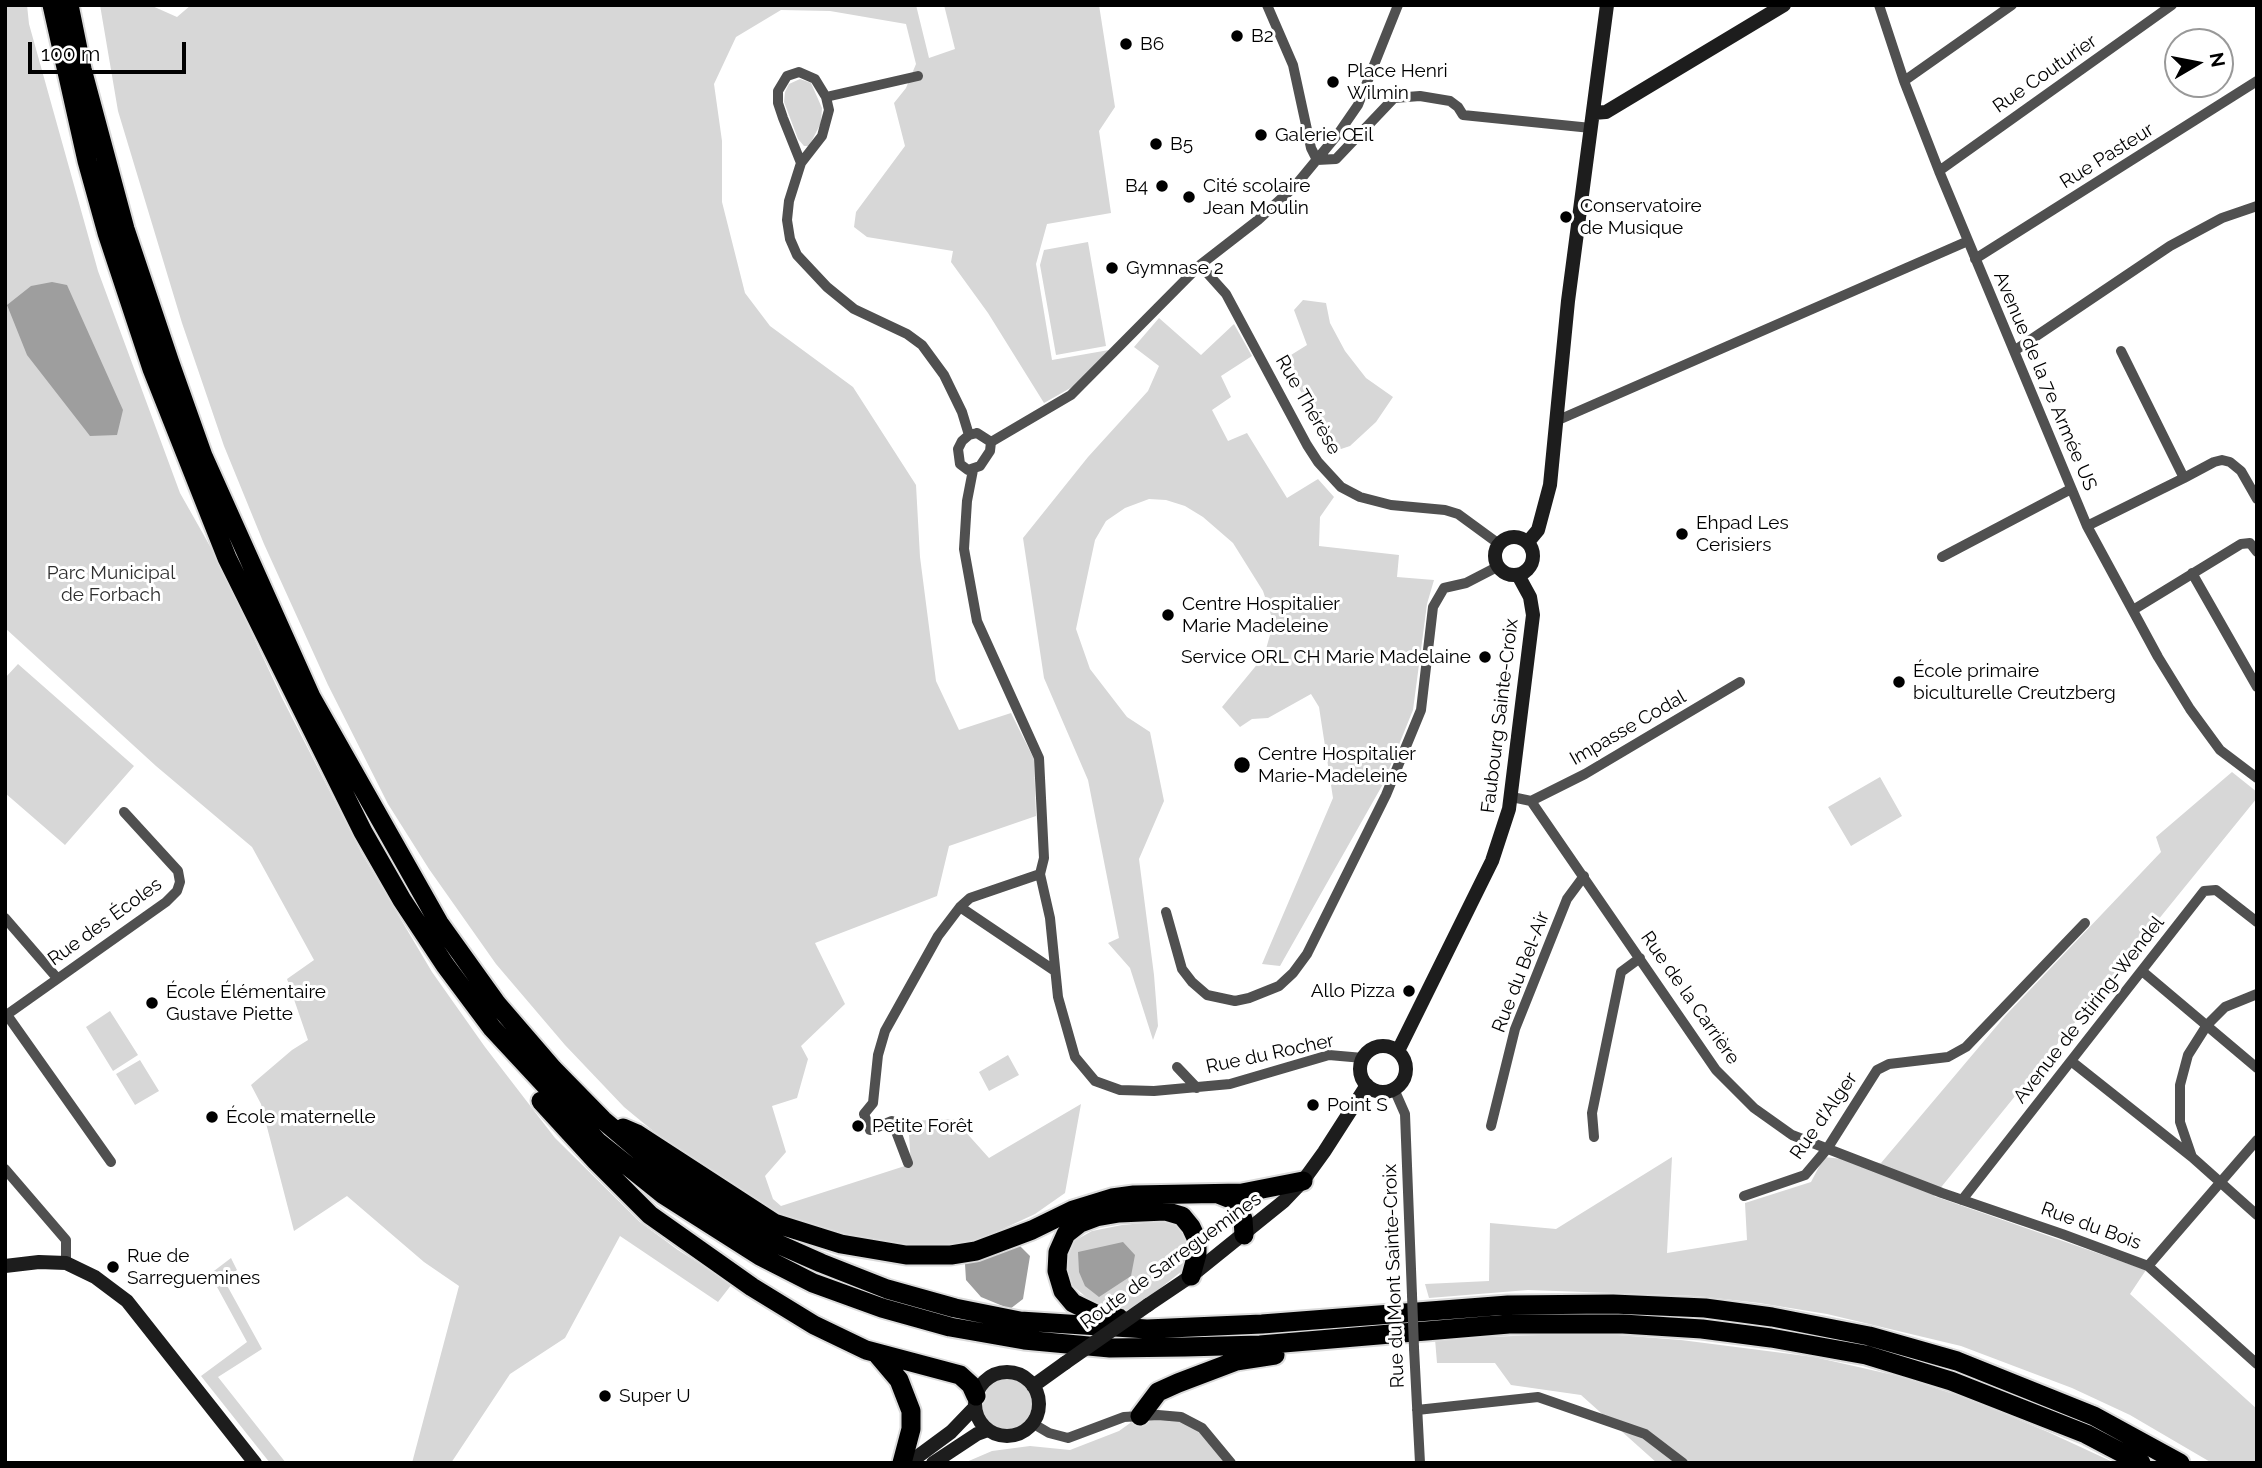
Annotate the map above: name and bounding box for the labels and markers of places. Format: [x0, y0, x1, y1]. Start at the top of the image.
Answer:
place label: B2 [1251, 25, 1274, 47]
marker: B2 [1229, 28, 1245, 44]
place label: B6 [1140, 33, 1164, 55]
marker: B6 [1118, 36, 1134, 52]
place label: Place Henri Wilmin [1347, 60, 1448, 104]
marker: Place Henri Wilmin [1325, 74, 1341, 90]
place label: Galerie Œil [1275, 124, 1373, 146]
marker: Galerie Œil [1253, 127, 1269, 143]
place label: B5 [1170, 133, 1193, 155]
marker: B5 [1148, 136, 1164, 152]
place label: B4 [1125, 175, 1148, 197]
place label: Cité scolaire Jean Moulin [1203, 175, 1310, 219]
marker: B4 [1154, 178, 1170, 194]
marker: Cité scolaire Jean Moulin [1181, 189, 1197, 205]
place label: Conservatoire de Musique [1580, 195, 1702, 239]
marker: Conservatoire de Musique [1558, 209, 1574, 225]
place label: Gymnase 2 [1126, 257, 1224, 279]
marker: Gymnase 2 [1104, 260, 1120, 276]
place label: Ehpad Les Cerisiers [1696, 512, 1789, 556]
marker: Ehpad Les Cerisiers [1674, 526, 1690, 542]
place label: Centre Hospitalier Marie Madeleine [1182, 593, 1340, 637]
marker: Centre Hospitalier Marie Madeleine [1160, 607, 1176, 623]
place label: Service ORL CH Marie Madelaine [1181, 646, 1471, 668]
marker: Service ORL CH Marie Madelaine [1477, 649, 1493, 665]
place label: École primaire biculturelle Creutzberg [1913, 660, 2116, 704]
marker: École primaire biculturelle Creutzberg [1891, 674, 1907, 690]
place label: Centre Hospitalier Marie-Madeleine [1258, 743, 1416, 787]
marker: Centre Hospitalier Marie-Madeleine [1232, 755, 1252, 775]
place label: Allo Pizza [1311, 980, 1395, 1002]
place label: École Élémentaire Gustave Piette [166, 981, 326, 1025]
marker: Allo Pizza [1401, 983, 1417, 999]
marker: École Élémentaire Gustave Piette [144, 995, 160, 1011]
place label: Point S [1327, 1094, 1388, 1116]
marker: Point S [1305, 1097, 1321, 1113]
place label: École maternelle [226, 1106, 376, 1128]
marker: École maternelle [204, 1109, 220, 1125]
place label: Petite Forêt [872, 1115, 973, 1137]
marker: Petite Forêt [850, 1118, 866, 1134]
place label: Rue de Sarreguemines [127, 1245, 260, 1289]
marker: Rue de Sarreguemines [105, 1259, 121, 1275]
place label: Super U [619, 1385, 691, 1407]
marker: Super U [597, 1388, 613, 1404]

